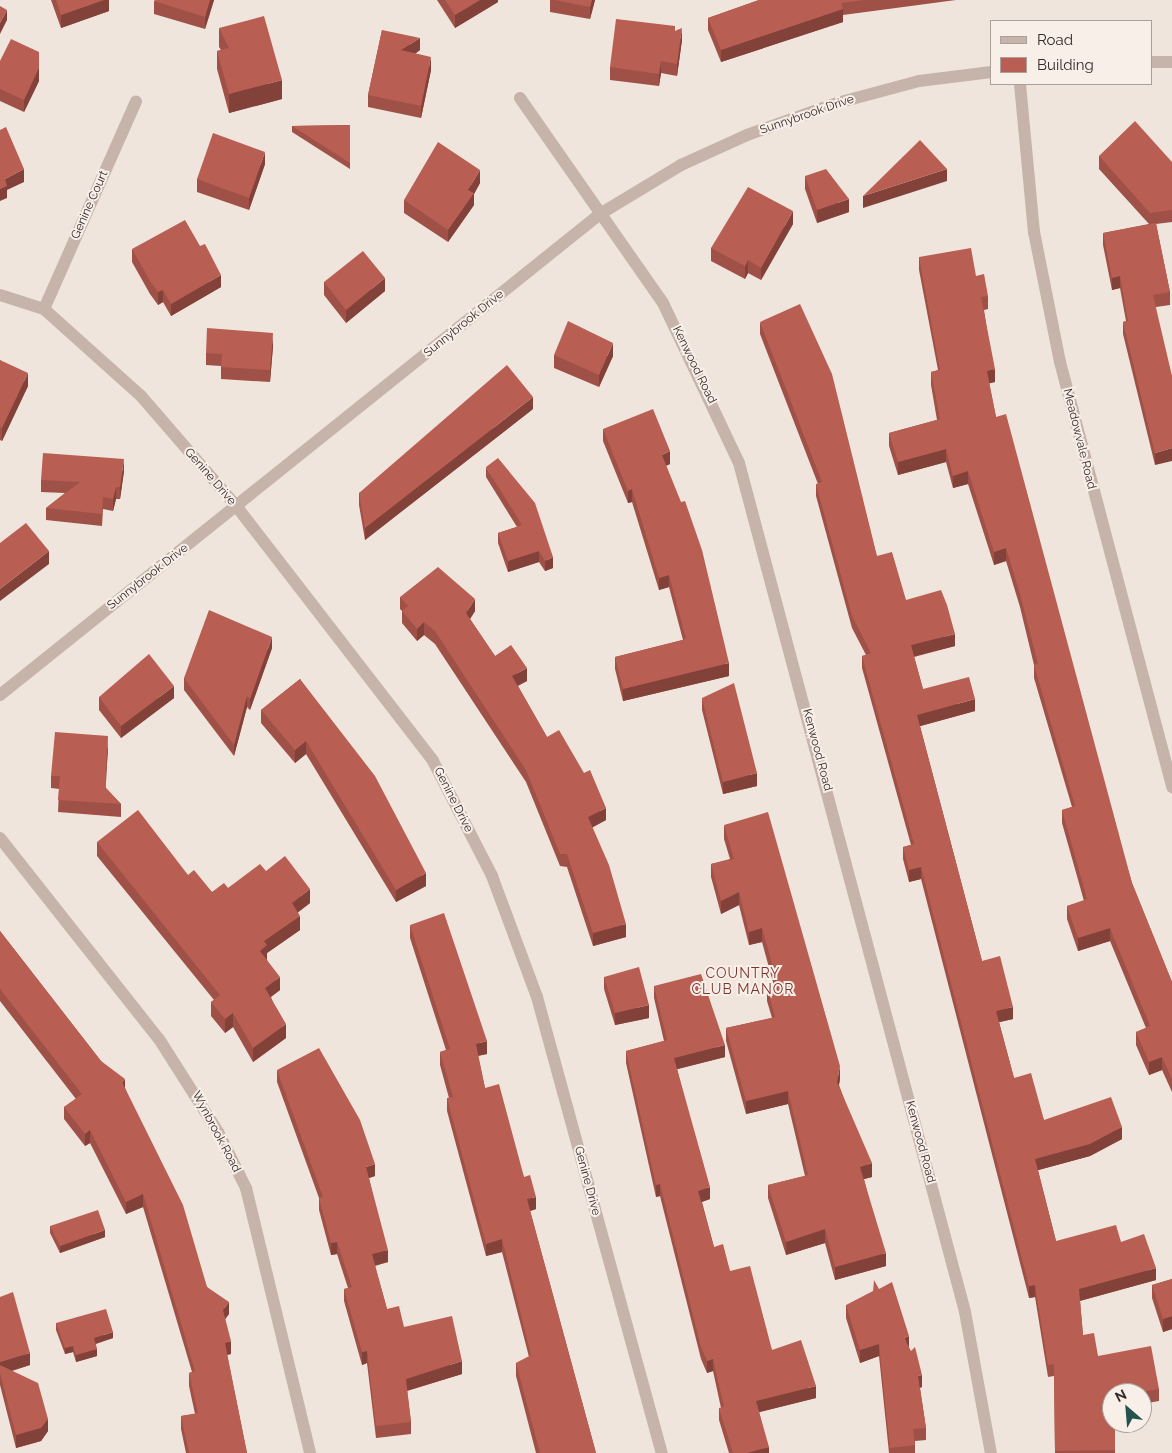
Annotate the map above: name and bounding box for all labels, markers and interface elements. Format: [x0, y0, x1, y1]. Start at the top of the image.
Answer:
legend [990, 20, 1152, 85]
text: Road [1037, 31, 1073, 49]
text: Building [1037, 56, 1094, 74]
street label: Sunnybrook Drive [758, 92, 856, 138]
street label: Genine Court [69, 169, 111, 241]
street label: Sunnybrook Drive [421, 287, 507, 361]
street label: Kenwood Road [669, 324, 719, 406]
street label: Meadowvale Road [1060, 387, 1098, 491]
street label: Genine Drive [181, 445, 239, 509]
street label: Sunnybrook Drive [105, 541, 191, 613]
street label: Kenwood Road [799, 707, 835, 793]
street label: Genine Drive [430, 765, 476, 835]
district label: COUNTRY CLUB MANOR [690, 965, 796, 998]
street label: Wynbrook Road [189, 1089, 243, 1175]
street label: Kenwood Road [902, 1099, 938, 1185]
street label: Genine Drive [571, 1145, 603, 1217]
north arrow [1102, 1383, 1152, 1433]
text: N [1112, 1386, 1129, 1405]

